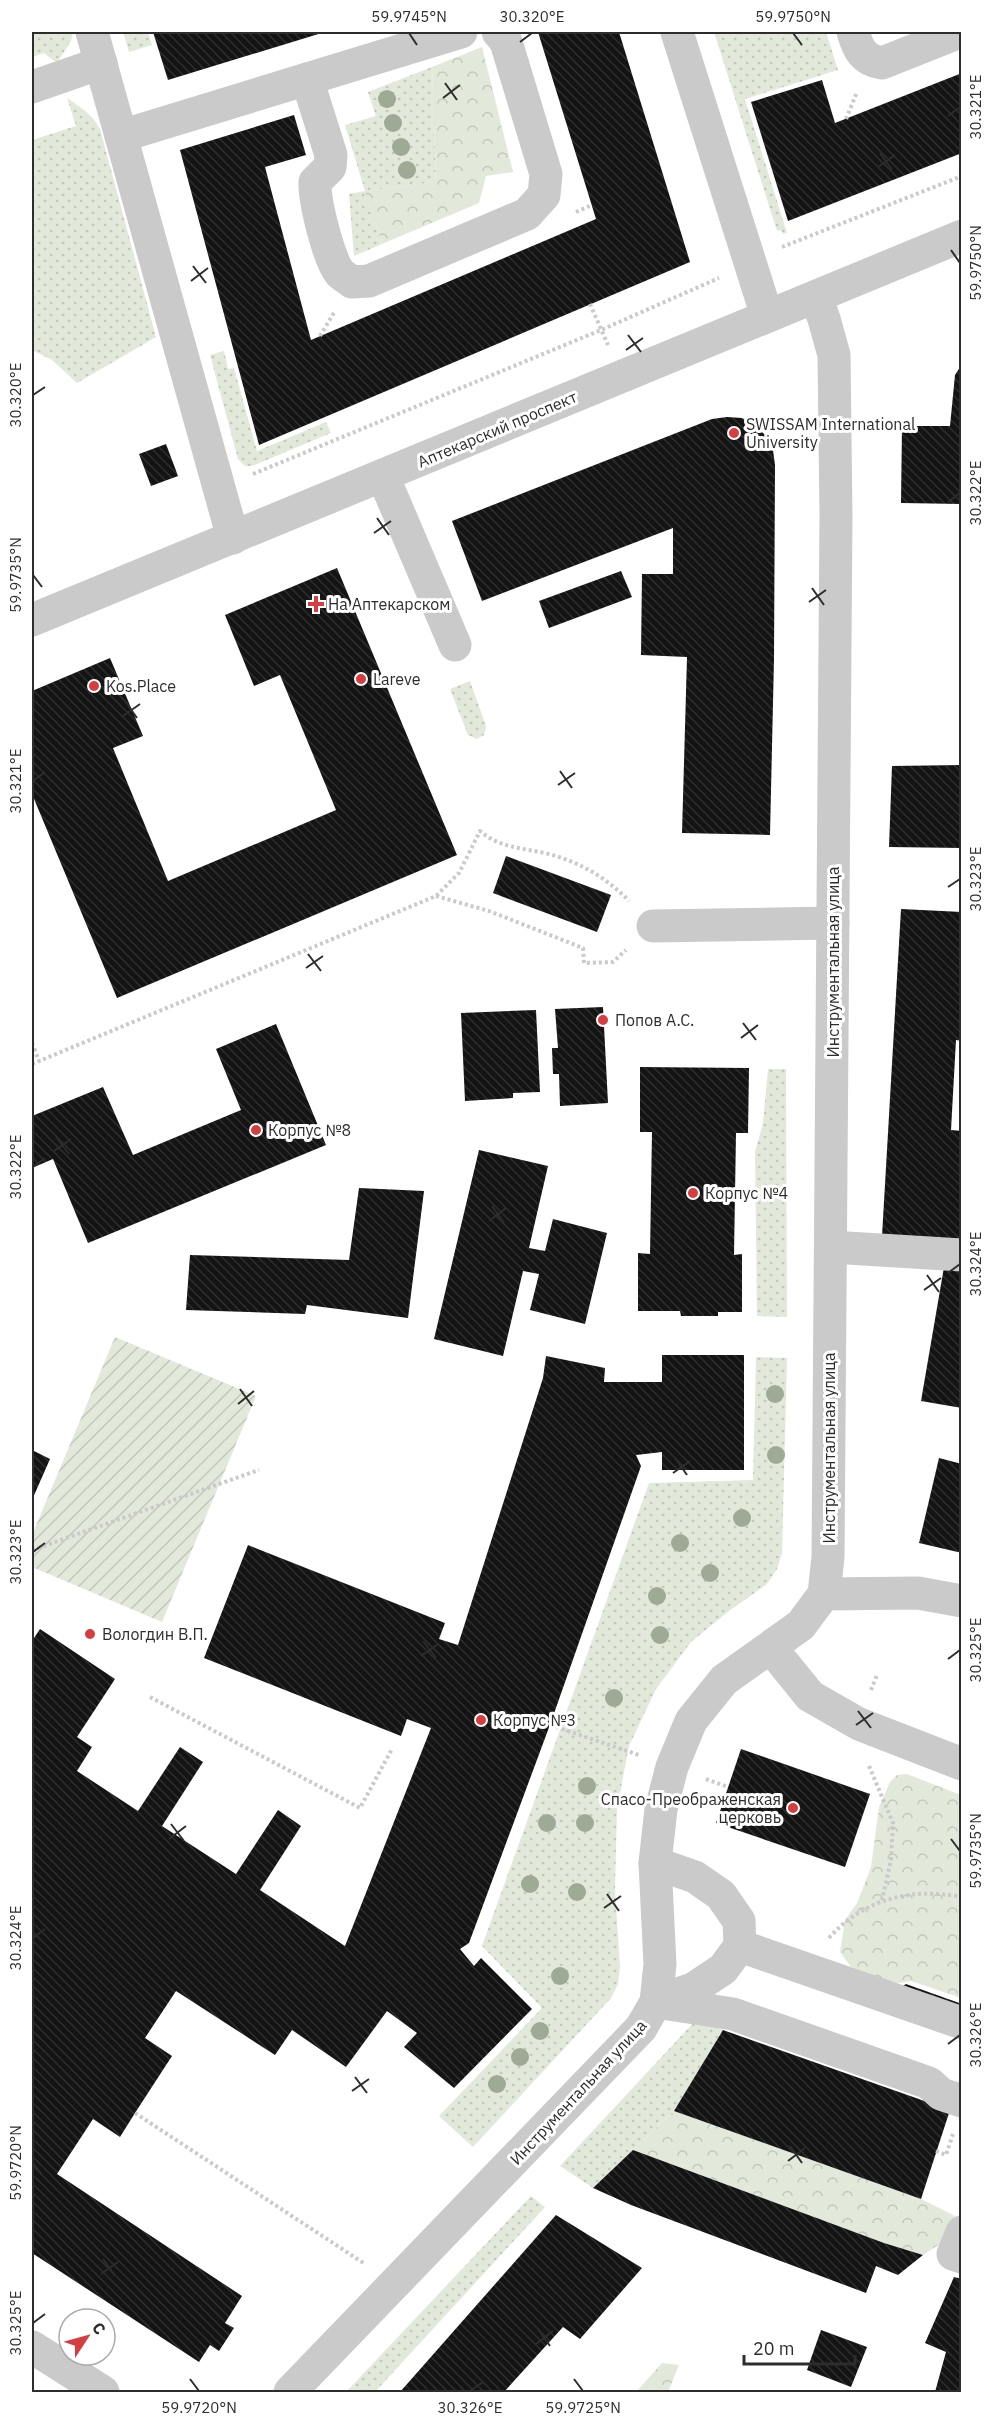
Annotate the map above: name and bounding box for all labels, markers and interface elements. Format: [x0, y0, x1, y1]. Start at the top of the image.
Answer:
text: 59.9745°N [371, 7, 447, 26]
text: 30.320°E [500, 7, 564, 26]
text: 59.9750°N [755, 7, 831, 26]
text: 30.321°E [966, 75, 985, 139]
text: 59.9750°N [966, 225, 985, 301]
text: 30.320°E [6, 363, 25, 427]
street label: Аптекарский проспект [414, 386, 580, 472]
place label: SWISSAM International University [746, 414, 915, 452]
marker: SWISSAM International University [727, 426, 741, 440]
text: 30.322°E [966, 461, 985, 525]
text: 59.9735°N [6, 537, 25, 613]
place label: На Аптекарском [328, 594, 450, 614]
marker: На Аптекарском [309, 597, 323, 611]
place label: Lareve [373, 669, 421, 689]
marker: Lareve [354, 672, 368, 686]
place label: Kos.Place [106, 676, 176, 696]
marker: Kos.Place [87, 679, 101, 693]
text: 30.321°E [6, 749, 25, 813]
text: 30.323°E [966, 847, 985, 911]
street label: Инструментальная улица [823, 866, 843, 1057]
place label: Попов А.С. [615, 1010, 694, 1030]
marker: Попов А.С. [596, 1013, 610, 1027]
place label: Корпус №8 [268, 1120, 351, 1140]
marker: Корпус №8 [249, 1123, 263, 1137]
text: 30.322°E [6, 1135, 25, 1199]
place label: Корпус №4 [705, 1183, 788, 1203]
marker: Корпус №4 [686, 1186, 700, 1200]
text: 30.324°E [966, 1232, 985, 1296]
street label: Инструментальная улица [819, 1352, 839, 1543]
text: 30.323°E [6, 1520, 25, 1584]
text: 30.325°E [966, 1618, 985, 1682]
place label: Вологдин В.П. [102, 1624, 208, 1644]
marker: Вологдин В.П. [83, 1627, 97, 1641]
place label: Корпус №3 [493, 1710, 576, 1730]
marker: Корпус №3 [474, 1713, 488, 1727]
place label: Спасо-Преображенская церковь [601, 1789, 781, 1827]
marker: Спасо-Преображенская церковь [786, 1801, 800, 1815]
text: 59.9735°N [966, 1813, 985, 1889]
text: 30.324°E [6, 1906, 25, 1970]
text: 30.326°E [966, 2003, 985, 2067]
street label: Инструментальная улица [506, 2015, 651, 2169]
text: 59.9720°N [6, 2125, 25, 2201]
text: 30.325°E [6, 2291, 25, 2355]
north arrow [57, 2307, 117, 2367]
text: С [88, 2318, 110, 2338]
scale bar [744, 2328, 855, 2366]
text: 20 m [753, 2337, 795, 2360]
text: 59.9720°N [161, 2398, 237, 2417]
text: 30.326°E [438, 2398, 502, 2417]
text: 59.9725°N [545, 2398, 621, 2417]

